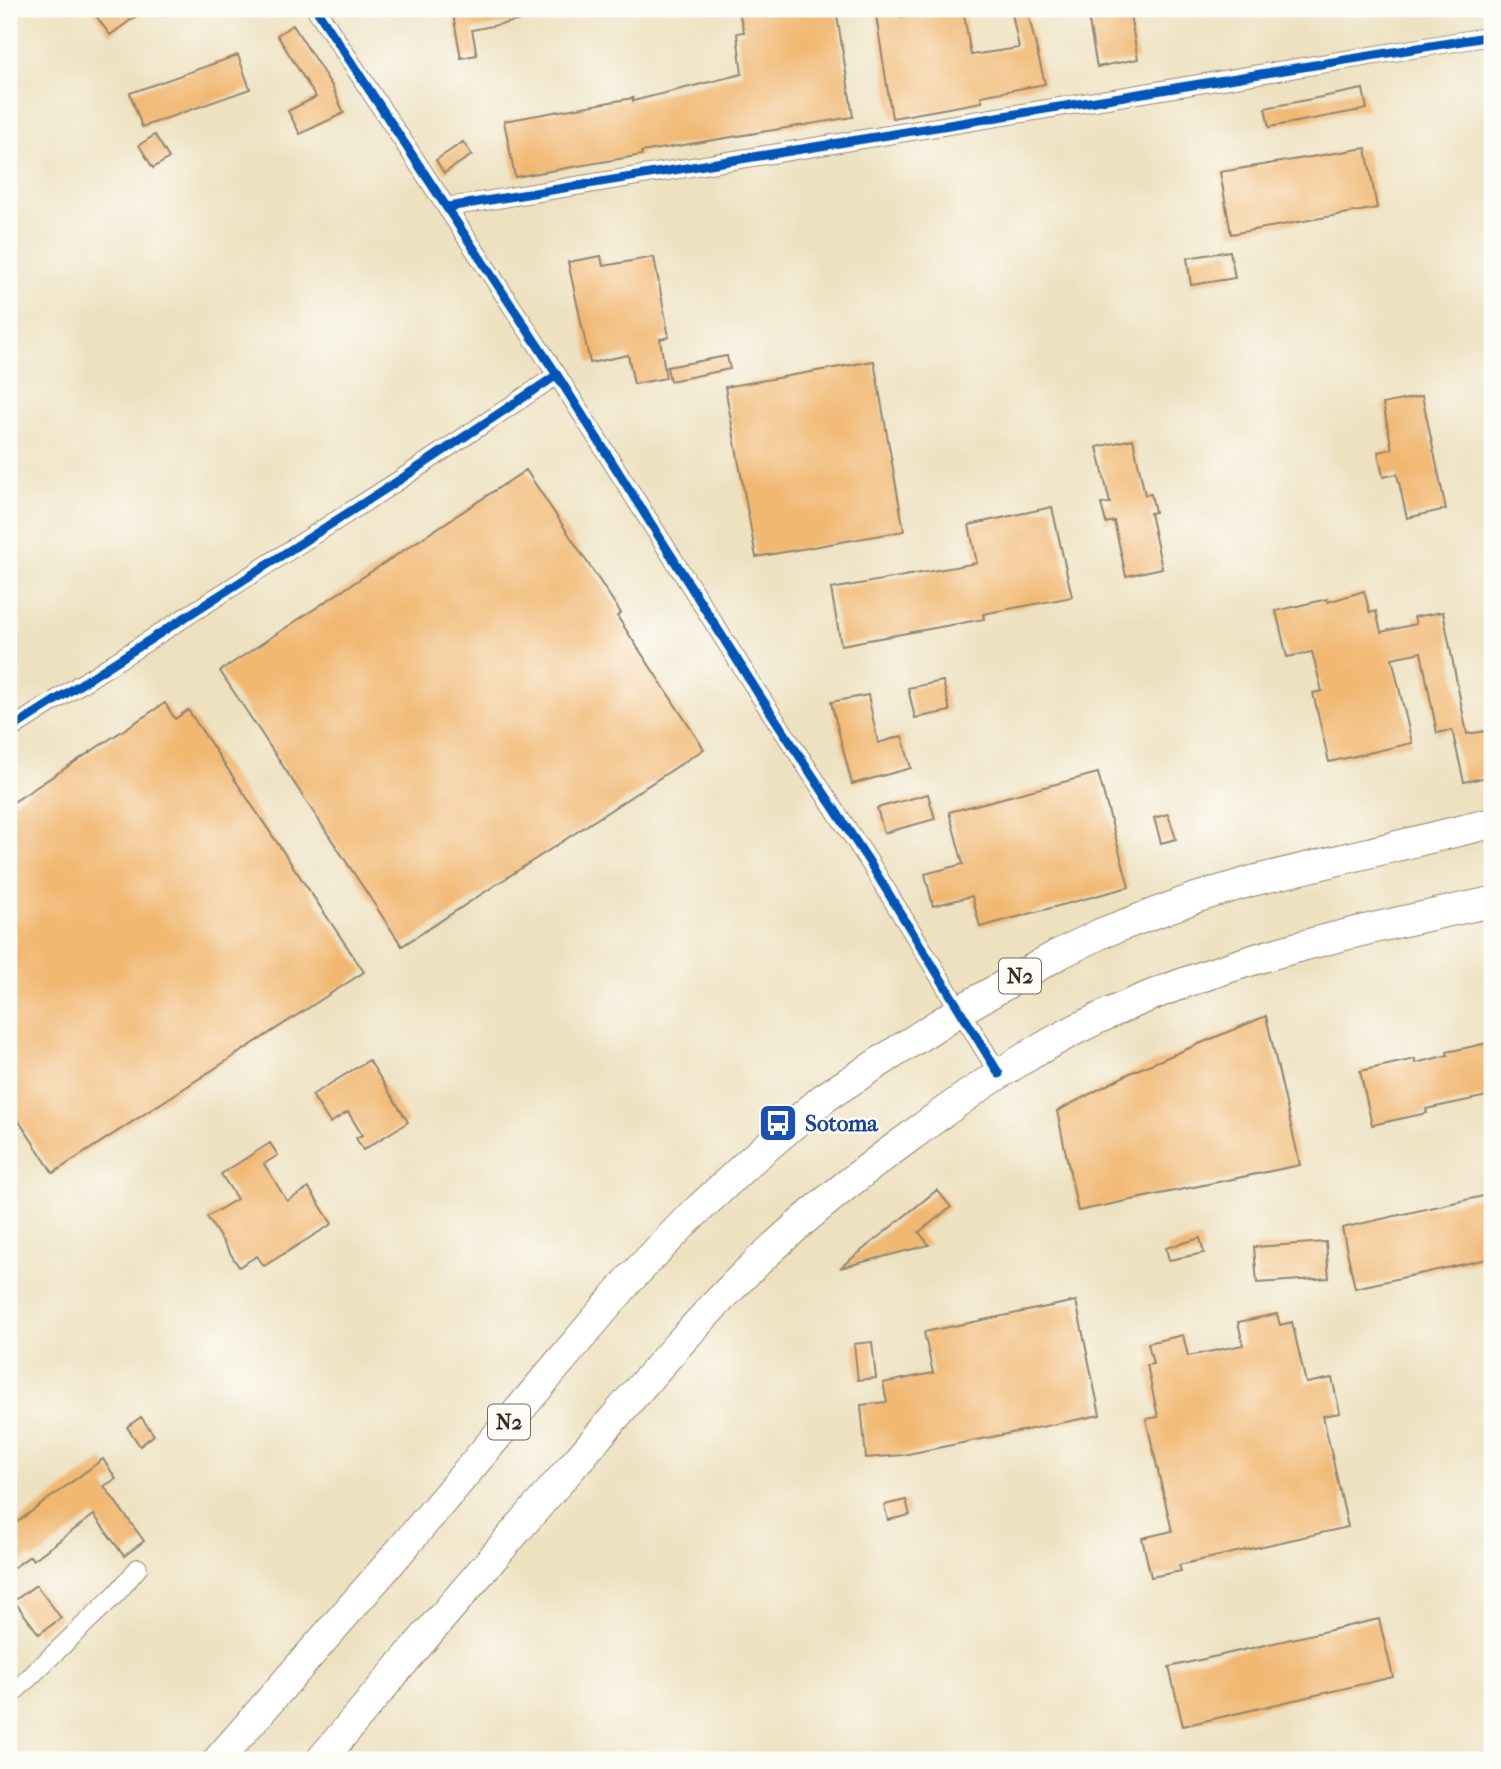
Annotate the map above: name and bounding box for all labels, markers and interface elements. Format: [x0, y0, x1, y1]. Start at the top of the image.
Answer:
road number: N2 [999, 958, 1041, 993]
bus stop icon: Sotoma [757, 1102, 799, 1144]
place label: Sotoma [805, 1110, 879, 1137]
road number: N2 [488, 1404, 530, 1440]

